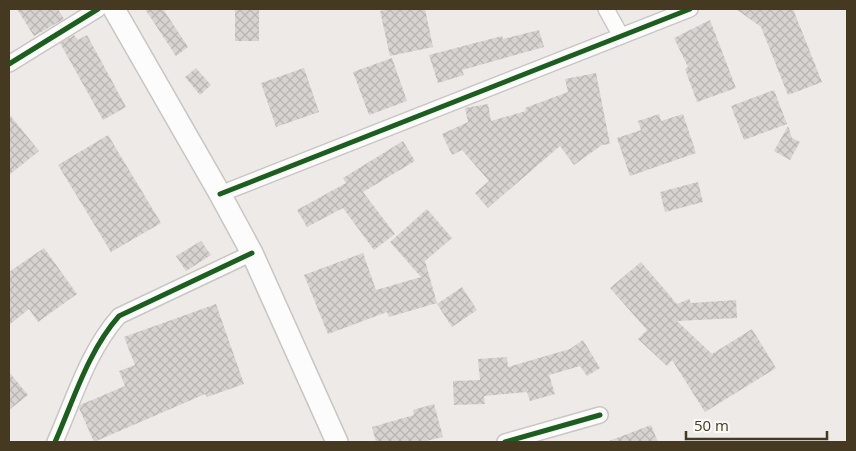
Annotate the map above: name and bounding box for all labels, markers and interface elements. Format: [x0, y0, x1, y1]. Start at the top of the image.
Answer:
scale bar [686, 408, 827, 440]
text: 50 m [694, 415, 729, 435]

